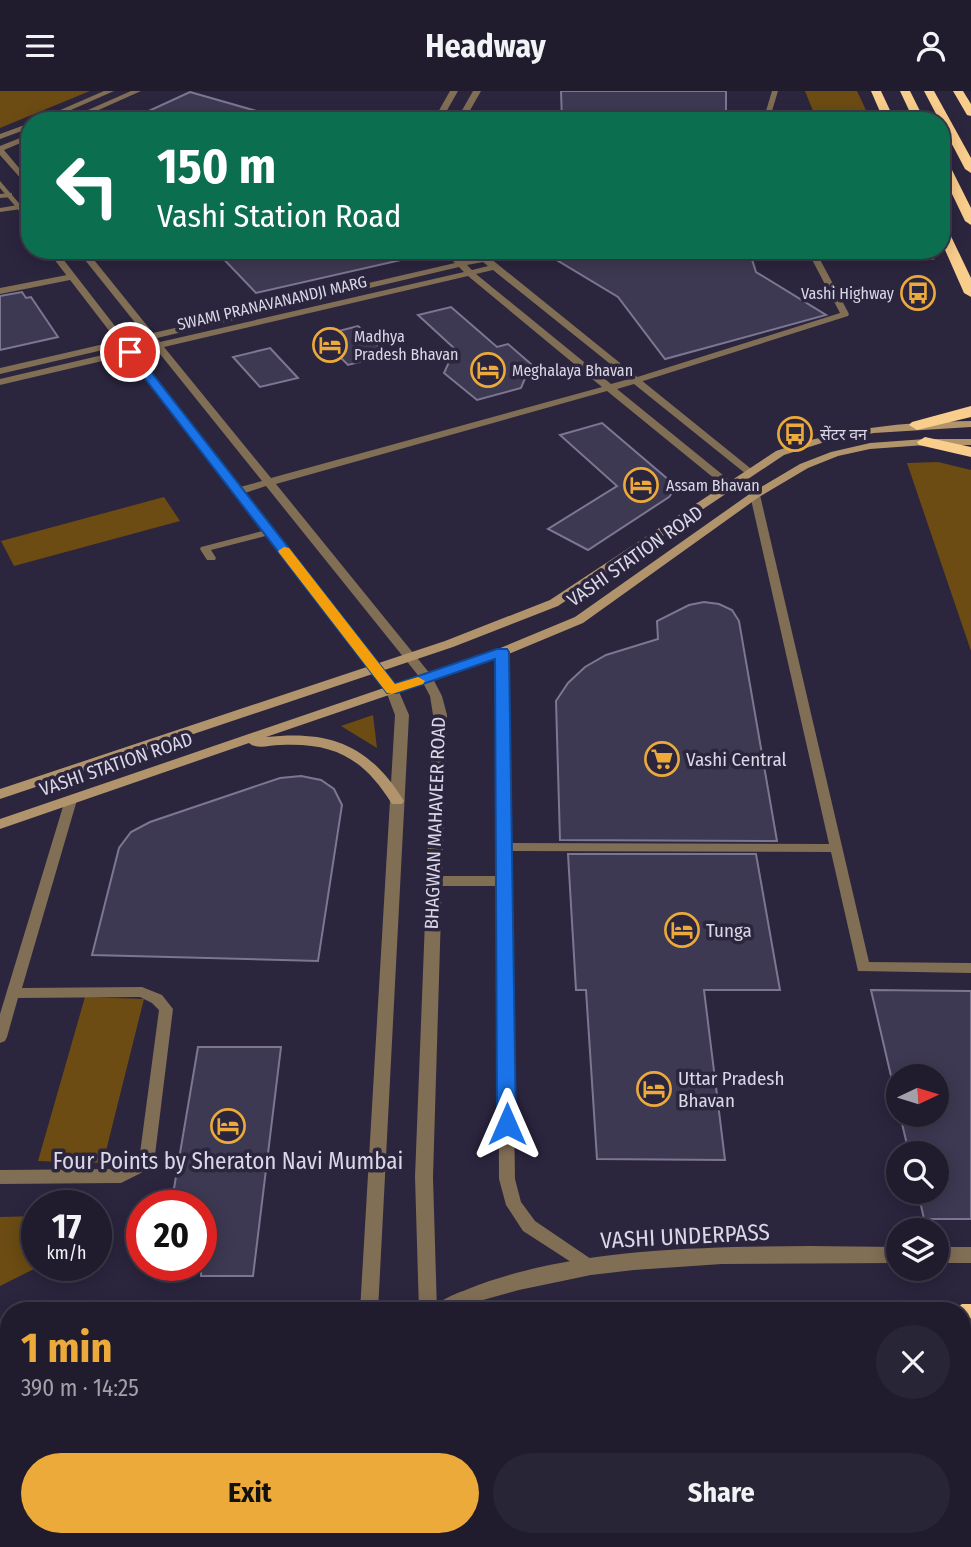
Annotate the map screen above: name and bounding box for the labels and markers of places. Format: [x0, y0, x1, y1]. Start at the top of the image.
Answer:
bus stop icon: Vashi Highway [899, 274, 937, 312]
place label: Vashi Highway [801, 284, 895, 303]
pin [100, 322, 160, 382]
hotel icon: Madhya Pradesh Bhavan [311, 326, 349, 364]
place label: Madhya Pradesh Bhavan [354, 327, 458, 364]
hotel icon: Meghalaya Bhavan [469, 351, 507, 389]
place label: Meghalaya Bhavan [512, 361, 633, 380]
bus stop icon: सेंटर वन [776, 415, 814, 453]
place label: सेंटर वन [820, 425, 868, 444]
hotel icon: Assam Bhavan [622, 466, 660, 504]
place label: Assam Bhavan [666, 476, 760, 495]
supermarket icon: Vashi Central [643, 740, 681, 778]
place label: Vashi Central [686, 748, 787, 771]
hotel icon: Tunga [663, 911, 701, 949]
place label: Tunga [706, 919, 752, 942]
place label: Uttar Pradesh Bhavan [678, 1067, 784, 1112]
hotel icon: Uttar Pradesh Bhavan [635, 1070, 673, 1108]
hotel icon: Four Points by Sheraton Navi Mumbai [209, 1107, 247, 1145]
place label: Four Points by Sheraton Navi Mumbai [53, 1147, 403, 1175]

